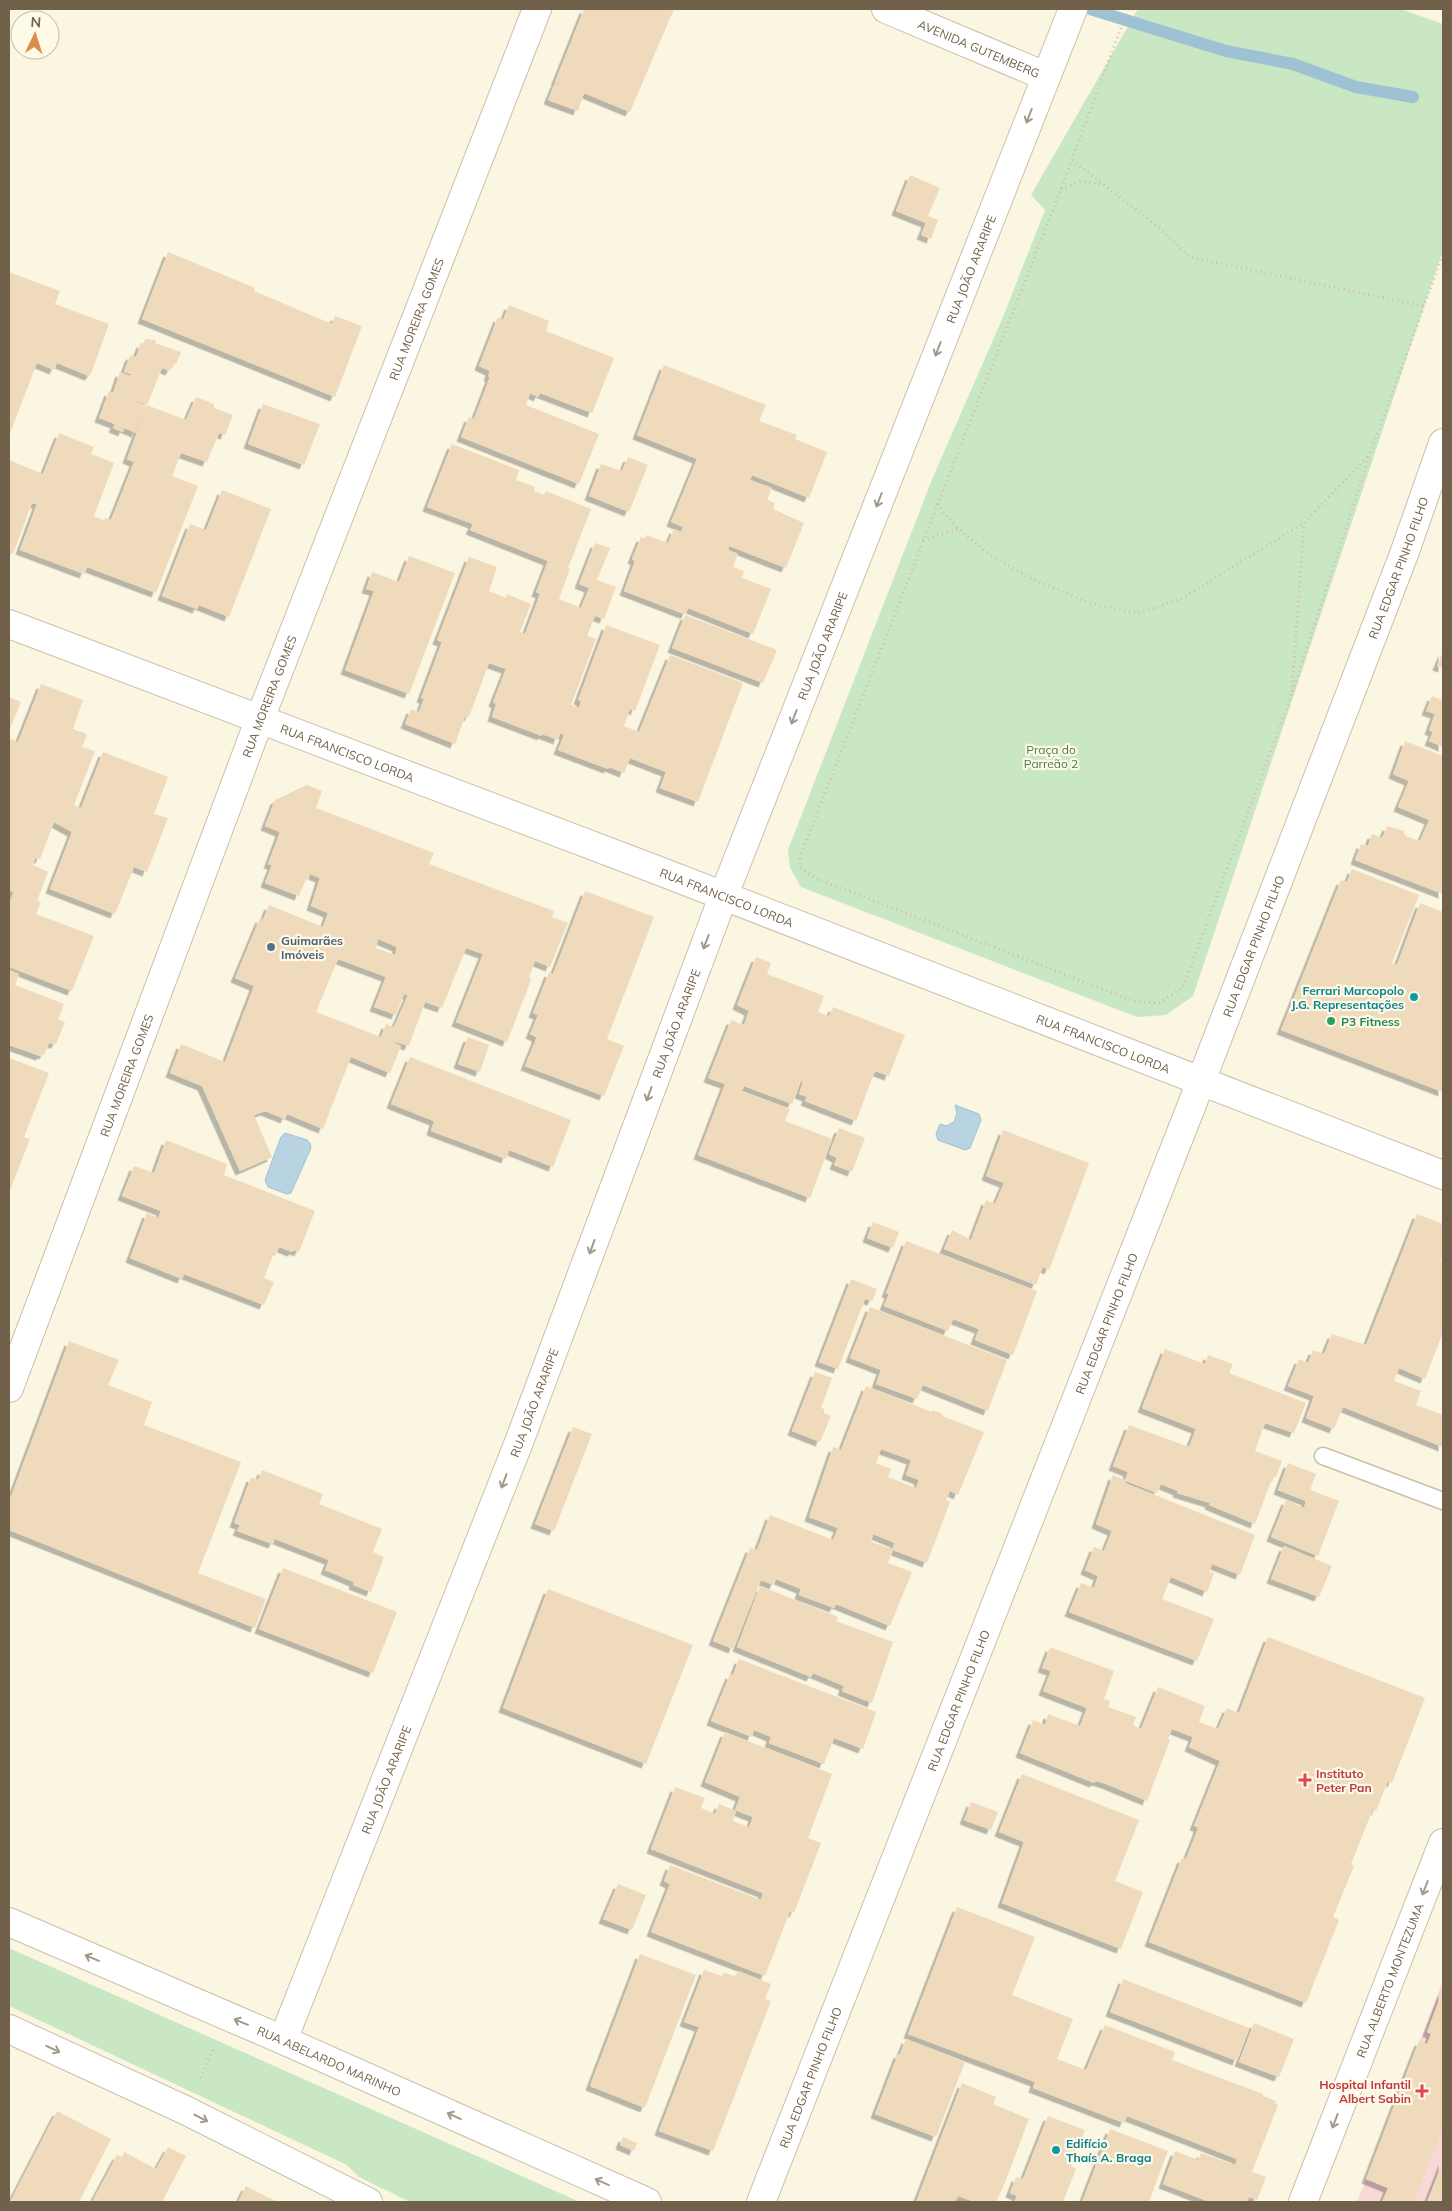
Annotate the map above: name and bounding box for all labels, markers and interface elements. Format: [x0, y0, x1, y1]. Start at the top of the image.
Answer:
north arrow [10, 10, 60, 60]
text: N [30, 13, 42, 31]
street label: AVENIDA GUTEMBERG [916, 16, 1042, 81]
one-way arrow [1024, 108, 1034, 123]
street label: RUA JOÃO ARARIPE [942, 212, 999, 325]
street label: RUA MOREIRA GOMES [385, 256, 447, 382]
one-way arrow [933, 341, 943, 356]
one-way arrow [874, 492, 883, 508]
street label: RUA EDGAR PINHO FILHO [1365, 495, 1431, 641]
street label: RUA JOÃO ARARIPE [794, 589, 850, 702]
street label: RUA MOREIRA GOMES [239, 633, 299, 759]
one-way arrow [789, 709, 799, 724]
street label: RUA FRANCISCO LORDA [278, 720, 417, 785]
park label: Praça do Parreão 2 [1024, 742, 1078, 771]
street label: RUA FRANCISCO LORDA [658, 864, 796, 930]
street label: RUA EDGAR PINHO FILHO [1219, 873, 1287, 1019]
place label: Guimarães Imóveis [281, 933, 343, 962]
one-way arrow [701, 934, 710, 949]
marker: Guimarães Imóveis [265, 941, 277, 953]
street label: RUA JOÃO ARARIPE [649, 967, 703, 1080]
place label: Ferrari Marcopolo J.G. Representações [1291, 983, 1404, 1012]
marker: Ferrari Marcopolo J.G. Representações [1408, 991, 1420, 1003]
street label: RUA FRANCISCO LORDA [1034, 1011, 1173, 1076]
street label: RUA MOREIRA GOMES [96, 1012, 156, 1139]
place label: P3 Fitness [1341, 1014, 1400, 1029]
marker: P3 Fitness [1325, 1015, 1337, 1027]
one-way arrow [644, 1086, 653, 1102]
one-way arrow [587, 1238, 596, 1254]
street label: RUA EDGAR PINHO FILHO [1072, 1251, 1141, 1396]
street label: RUA JOÃO ARARIPE [506, 1346, 561, 1459]
one-way arrow [499, 1472, 508, 1488]
street label: RUA EDGAR PINHO FILHO [924, 1628, 992, 1773]
street label: RUA JOÃO ARARIPE [358, 1723, 414, 1836]
place label: Instituto Peter Pan [1316, 1766, 1372, 1795]
marker: Instituto Peter Pan [1298, 1773, 1312, 1787]
one-way arrow [1420, 1880, 1429, 1895]
street label: RUA ALBERTO MONTEZUMA [1353, 1901, 1426, 2060]
one-way arrow [85, 1953, 100, 1962]
street label: RUA EDGAR PINHO FILHO [776, 2005, 844, 2150]
one-way arrow [234, 2017, 249, 2027]
street label: RUA ABELARDO MARINHO [255, 2022, 404, 2099]
one-way arrow [45, 2045, 60, 2055]
place label: Hospital Infantil Albert Sabin [1319, 2077, 1411, 2106]
marker: Hospital Infantil Albert Sabin [1415, 2084, 1429, 2098]
one-way arrow [447, 2111, 462, 2121]
one-way arrow [193, 2113, 208, 2123]
one-way arrow [1329, 2113, 1339, 2128]
place label: Edifício Thaís A. Braga [1066, 2136, 1151, 2165]
marker: Edifício Thaís A. Braga [1050, 2144, 1062, 2156]
one-way arrow [595, 2177, 610, 2187]

